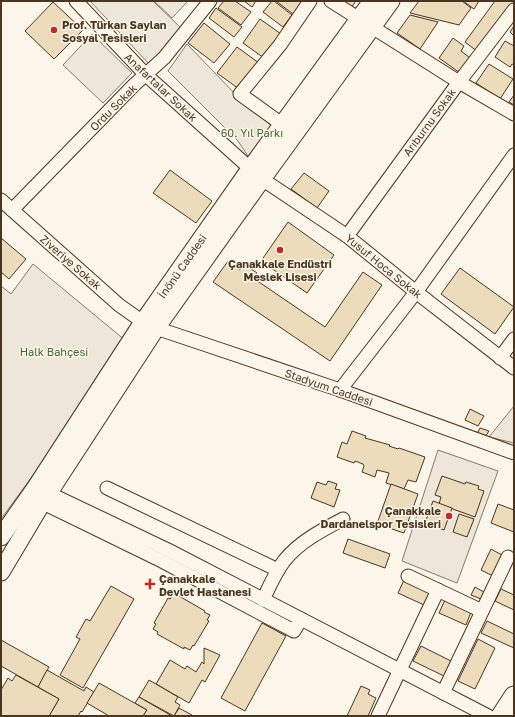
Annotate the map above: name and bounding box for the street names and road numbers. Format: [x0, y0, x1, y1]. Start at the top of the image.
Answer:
street label: Anafartalar Sokak [122, 50, 200, 124]
street label: Ordu Sokak [87, 81, 139, 133]
street label: Arıburnu Sokak [400, 86, 458, 158]
street label: İnönü Caddesi [155, 231, 209, 301]
street label: Yusuf Hoca Sokak [343, 231, 425, 301]
street label: Ziveriye Sokak [38, 232, 104, 292]
street label: Stadyum Caddesi [283, 366, 375, 408]

